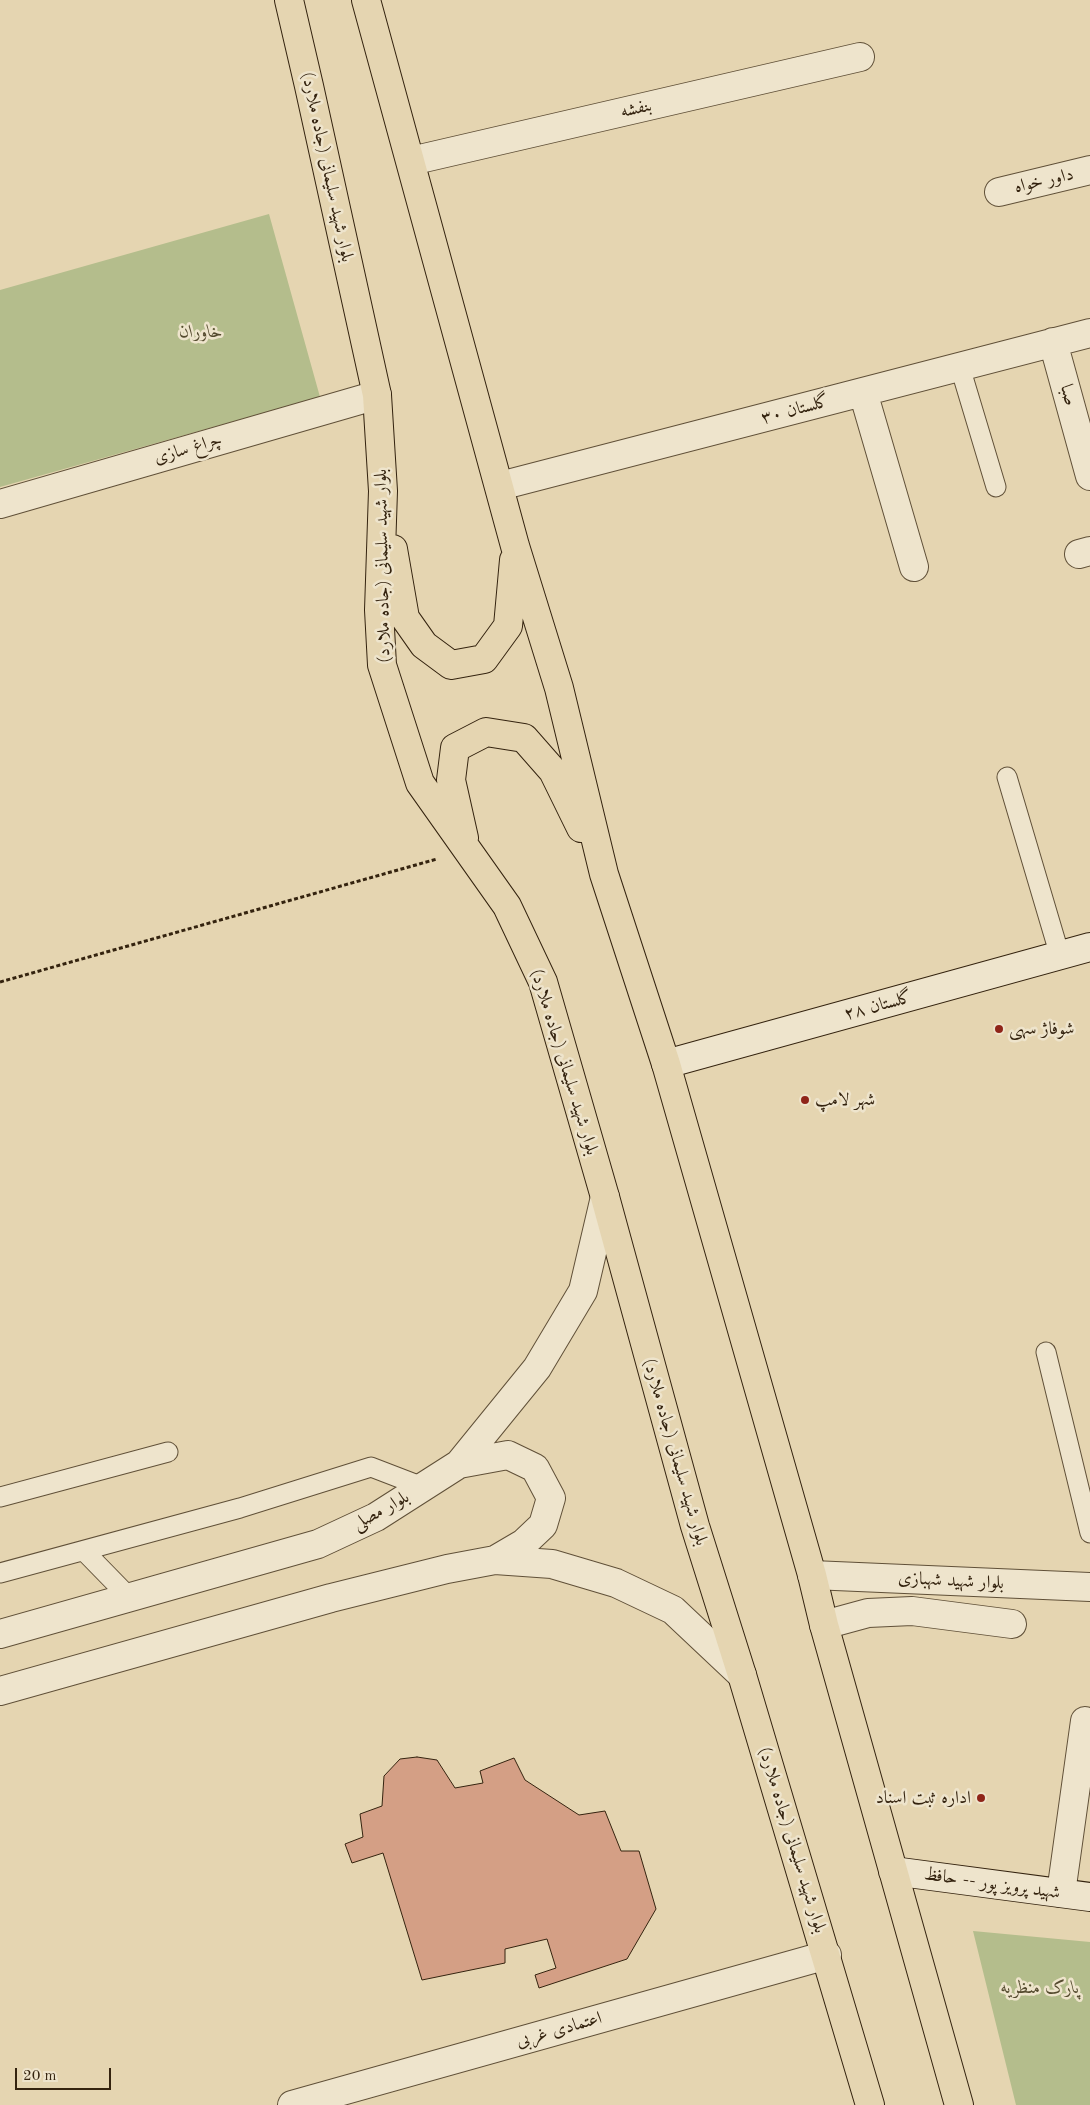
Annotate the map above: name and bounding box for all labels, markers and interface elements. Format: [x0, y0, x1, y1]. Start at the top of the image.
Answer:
street label: بلوار شهید سلیمانی (جاده ملارد) [296, 70, 358, 264]
street label: بنفشه [618, 95, 654, 123]
street label: داور خواه [1012, 164, 1076, 198]
park label: خاوران [179, 321, 223, 343]
street label: صبا [1055, 382, 1081, 408]
street label: گلستان ۳۰ [759, 391, 831, 429]
street label: چراغ سازی [151, 429, 225, 469]
street label: بلوار شهید سلیمانی (جاده ملارد) [371, 469, 395, 663]
street label: بلوار شهید سلیمانی (جاده ملارد) [525, 966, 603, 1158]
street label: گلستان ۲۸ [842, 987, 914, 1025]
place label: شوفاژ سهی [1009, 1018, 1074, 1040]
marker: شوفاژ سهی [993, 1023, 1005, 1035]
place label: شهر لامپ [815, 1089, 875, 1111]
marker: شهر لامپ [799, 1094, 811, 1106]
street label: بلوار شهید سلیمانی (جاده ملارد) [638, 1356, 712, 1548]
street label: بلوار مصلی [349, 1487, 413, 1535]
street label: بلوار شهید شهبازی [897, 1567, 1005, 1595]
street label: بلوار شهید سلیمانی (جاده ملارد) [753, 1744, 831, 1936]
place label: اداره ثبت اسناد [876, 1787, 971, 1809]
marker: اداره ثبت اسناد [975, 1792, 987, 1804]
street label: شهید پرویز پور -- حافظ [923, 1864, 1061, 1904]
park label: پارک منظریه [1001, 1977, 1079, 1999]
street label: اعتمادی غربی [514, 2007, 604, 2053]
scale bar [18, 2058, 114, 2090]
text: 20 m [23, 2069, 57, 2084]

